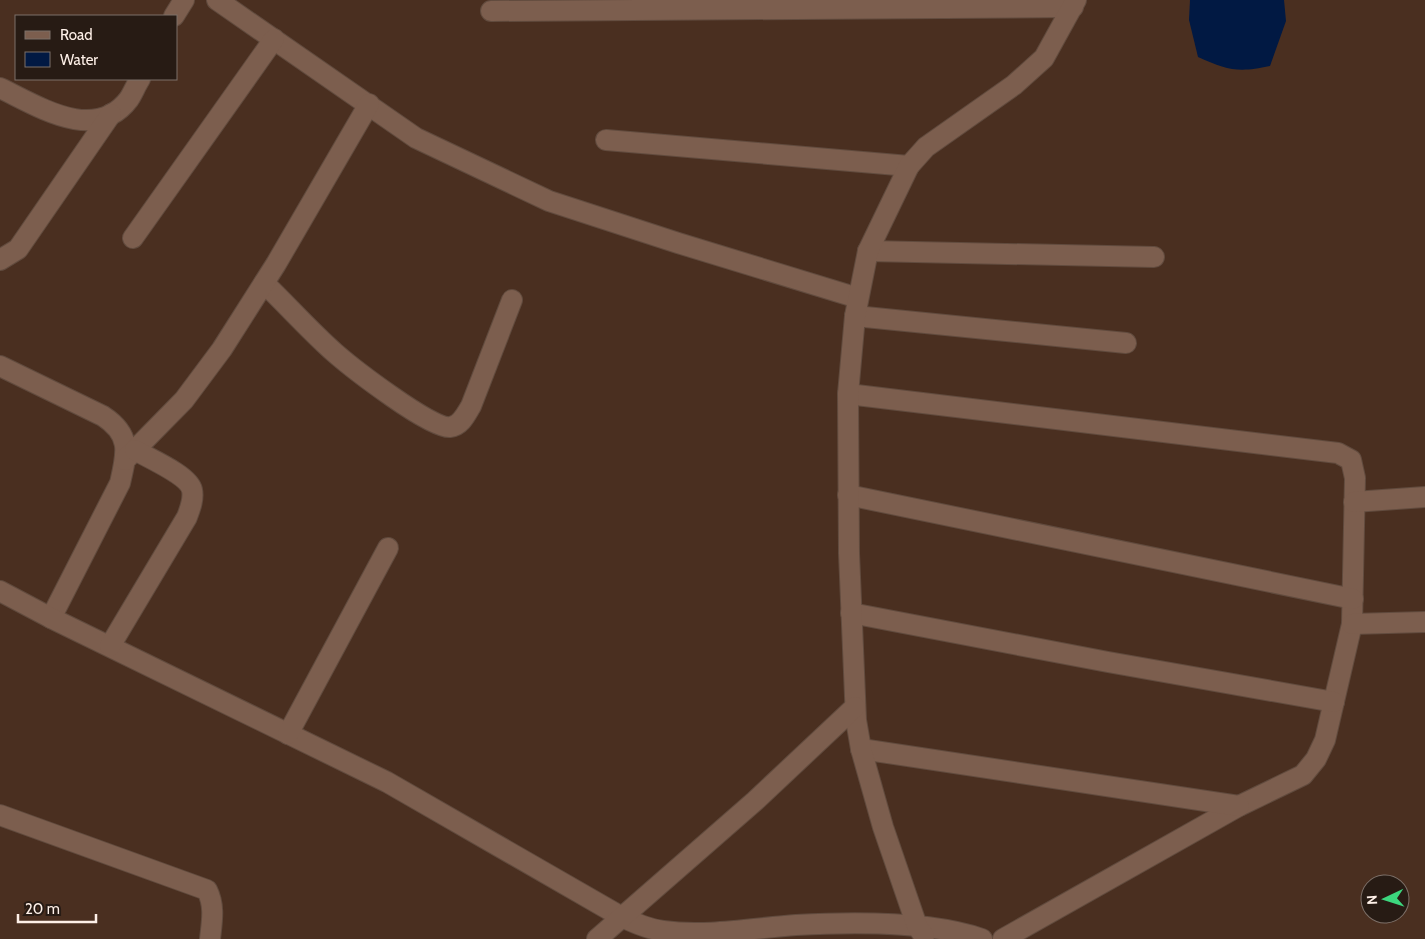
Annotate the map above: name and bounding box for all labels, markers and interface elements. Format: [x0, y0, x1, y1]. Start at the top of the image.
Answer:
legend [15, 15, 178, 80]
text: Road [60, 26, 93, 44]
text: Water [60, 51, 98, 69]
north arrow [1360, 874, 1410, 924]
scale bar [18, 892, 95, 924]
text: N [1363, 894, 1381, 905]
text: 20 m [25, 900, 60, 918]

